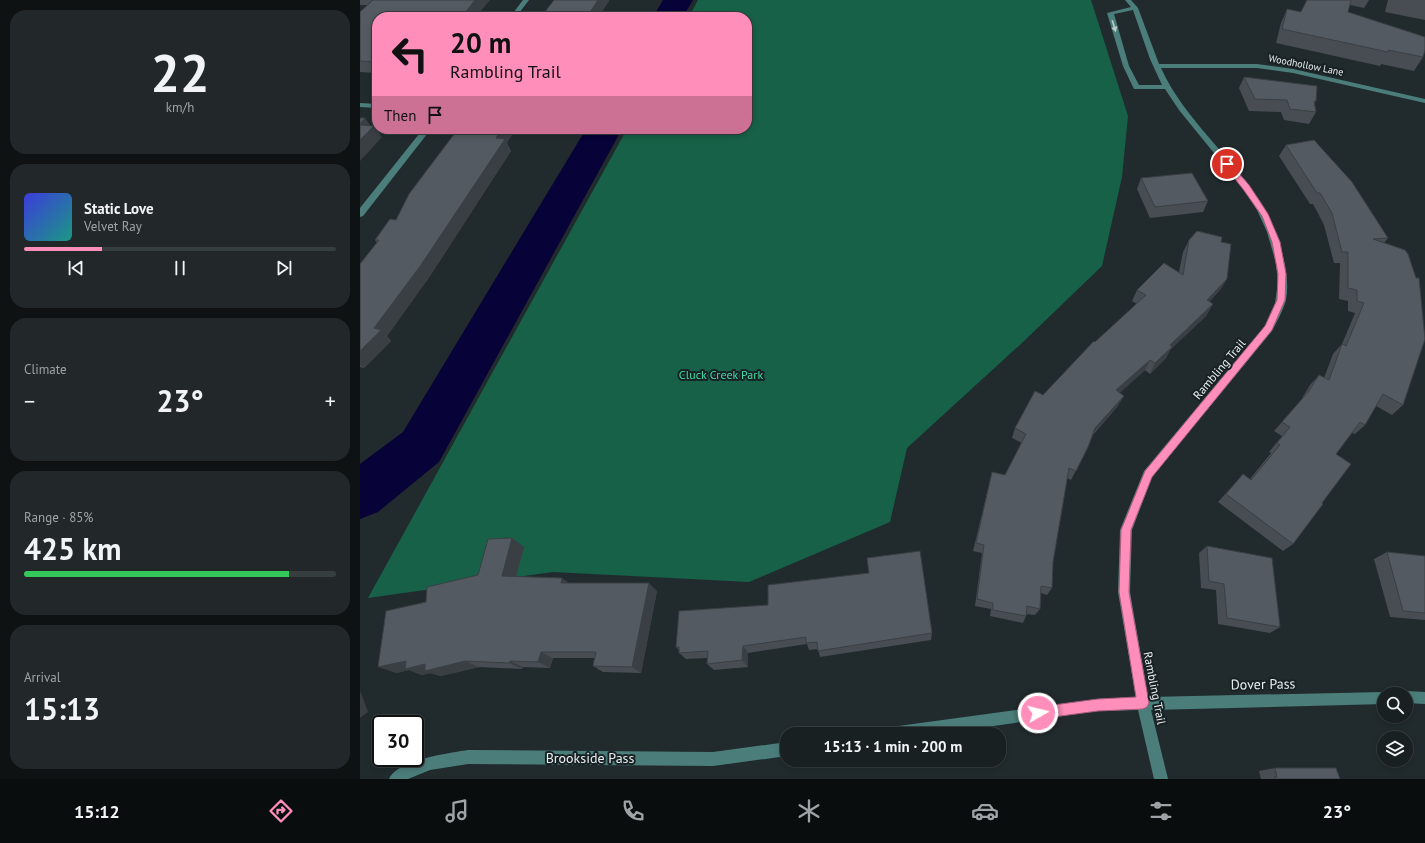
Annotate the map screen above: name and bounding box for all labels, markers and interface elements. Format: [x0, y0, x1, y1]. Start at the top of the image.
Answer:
one-way arrow [1111, 20, 1117, 32]
text: 20 m [450, 24, 511, 61]
icon: left [384, 28, 436, 80]
text: 22 [151, 39, 209, 106]
street label: Woodhollow Lane [1267, 51, 1345, 79]
text: Rambling Trail [450, 60, 561, 83]
text: km/h [166, 99, 194, 116]
icon: arrive [424, 104, 446, 126]
text: Then [384, 106, 416, 125]
pin [1210, 147, 1244, 181]
icon: arrive [1216, 153, 1238, 175]
text: Static Love [84, 199, 154, 218]
text: Velvet Ray [84, 218, 142, 235]
icon: previous [65, 257, 87, 279]
icon: pause [169, 257, 191, 279]
icon: next [273, 257, 295, 279]
street label: Rambling Trail [1189, 335, 1249, 402]
text: Climate [24, 361, 67, 378]
park label: Cluck Creek Park [679, 367, 763, 382]
text: 23° [156, 381, 204, 420]
text: − [24, 387, 35, 415]
text: + [325, 387, 336, 415]
text: Range · 85% [24, 509, 93, 526]
text: 425 km [24, 529, 122, 568]
street label: Rambling Trail [1141, 650, 1170, 726]
text: Arrival [24, 669, 60, 686]
street label: Dover Pass [1230, 674, 1296, 694]
map controls [1377, 687, 1413, 767]
button: search [1377, 687, 1413, 723]
text: 15:13 [24, 689, 100, 728]
position arrow [1017, 692, 1059, 734]
speed limit sign: 30 [372, 715, 424, 767]
button: layers [1377, 731, 1413, 767]
text: 15:13 · 1 min · 200 m [824, 737, 962, 756]
street label: Brookside Pass [546, 749, 634, 767]
icon: directions [267, 797, 295, 825]
icon: music [443, 797, 471, 825]
icon: phone [619, 797, 647, 825]
icon: climate [795, 797, 823, 825]
icon: car [971, 797, 999, 825]
icon: filters [1147, 797, 1175, 825]
text: 15:12 [74, 800, 120, 823]
text: 23° [1323, 800, 1351, 823]

